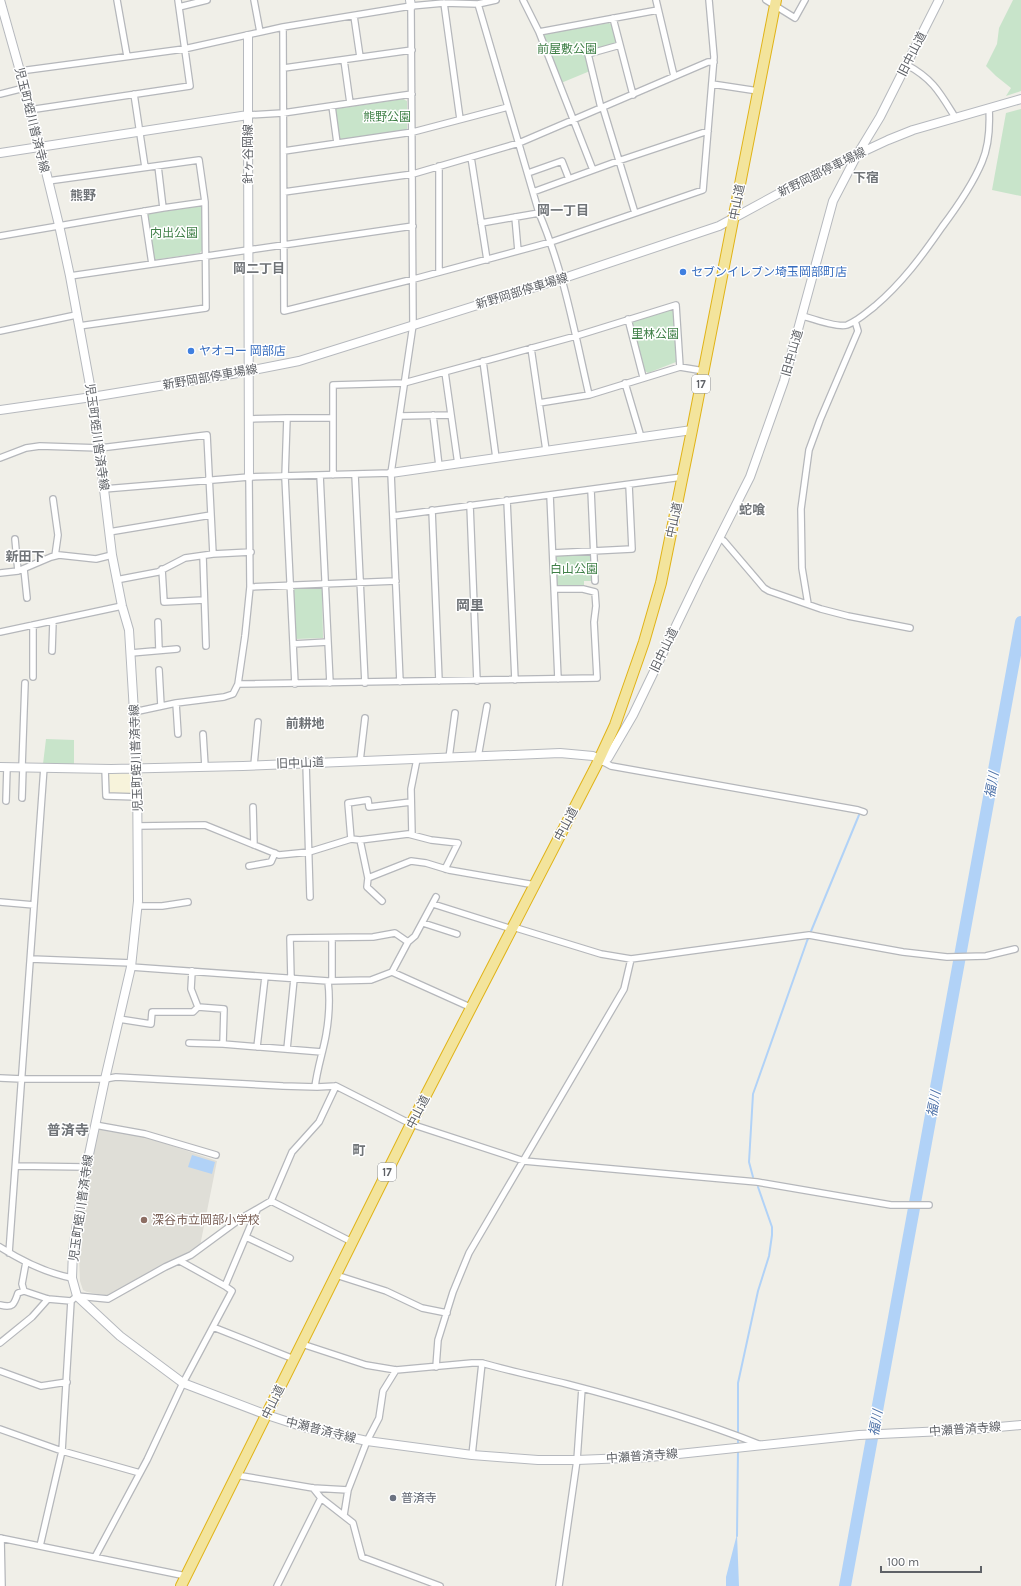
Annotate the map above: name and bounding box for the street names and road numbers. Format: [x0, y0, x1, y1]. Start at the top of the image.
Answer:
street label: 旧中山道 [895, 29, 929, 79]
street label: 児玉町蛭川普済寺線 [12, 66, 52, 174]
street label: 針ヶ谷岡線 [241, 124, 255, 184]
street label: 新野岡部停車場線 [776, 145, 868, 199]
street label: 中山道 [727, 183, 747, 221]
street label: 新野岡部停車場線 [474, 270, 570, 312]
street label: 旧中山道 [779, 328, 805, 378]
street label: 新野岡部停車場線 [162, 362, 258, 392]
road number: 17 [692, 375, 710, 393]
street label: 児玉町蛭川普済寺線 [83, 383, 111, 491]
street label: 中山道 [663, 501, 685, 539]
street label: 旧中山道 [647, 625, 681, 675]
street label: 児玉町蛭川普済寺線 [127, 704, 145, 812]
street label: 旧中山道 [276, 755, 324, 771]
street label: 中山道 [551, 805, 581, 843]
street label: 中山道 [404, 1093, 432, 1131]
street label: 児玉町蛭川普済寺線 [67, 1154, 95, 1262]
road number: 17 [378, 1163, 396, 1181]
street label: 中山道 [259, 1383, 287, 1421]
street label: 中瀬普済寺線 [284, 1414, 358, 1446]
street label: 中瀬普済寺線 [929, 1420, 1001, 1438]
street label: 中瀬普済寺線 [606, 1447, 678, 1465]

